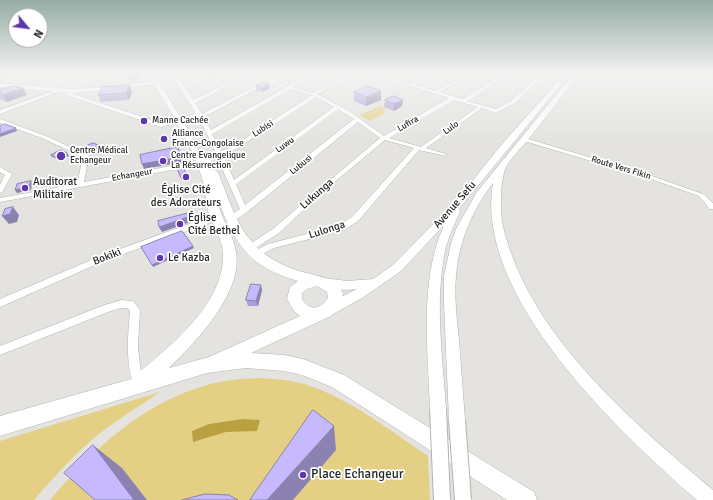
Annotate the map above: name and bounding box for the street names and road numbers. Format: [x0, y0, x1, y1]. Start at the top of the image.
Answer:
street label: Lufira [396, 114, 420, 134]
street label: Lubisi [250, 118, 276, 140]
street label: Lulo [441, 119, 461, 137]
street label: Luwu [273, 135, 297, 155]
street label: Lubusi [288, 153, 314, 177]
street label: Route Vers Fikin [590, 154, 652, 182]
street label: Echangeur [111, 166, 153, 184]
street label: Lukunga [297, 176, 337, 212]
street label: Avenue Sefu [431, 179, 479, 231]
street label: Lulonga [307, 218, 347, 242]
street label: Bokiki [91, 246, 123, 268]

